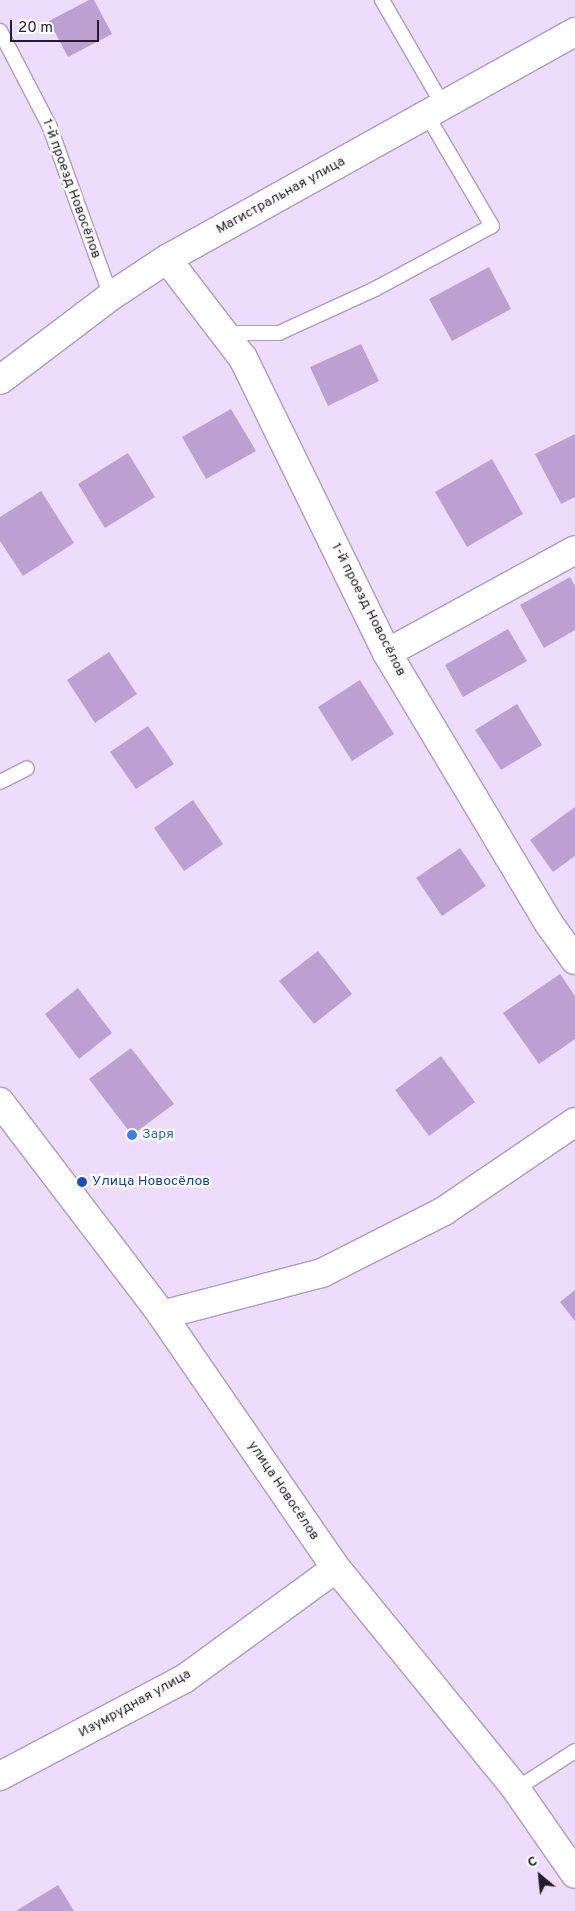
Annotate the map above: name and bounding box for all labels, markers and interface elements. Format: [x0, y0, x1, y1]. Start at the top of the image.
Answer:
scale bar [12, 10, 101, 42]
text: 20 m [18, 19, 53, 38]
street label: 1-й проезд Новосёлов [38, 117, 104, 261]
street label: Магистральная улица [214, 154, 348, 238]
street label: 1-й проезд Новосёлов [327, 541, 409, 679]
place label: Заря [142, 1127, 174, 1143]
marker: Заря [126, 1129, 138, 1141]
place label: Улица Новосёлов [92, 1174, 210, 1190]
marker: Улица Новосёлов [76, 1176, 88, 1188]
street label: улица Новосёлов [244, 1438, 322, 1544]
street label: Изумрудная улица [76, 1666, 194, 1742]
north arrow [515, 1851, 565, 1901]
text: С [525, 1853, 541, 1872]

